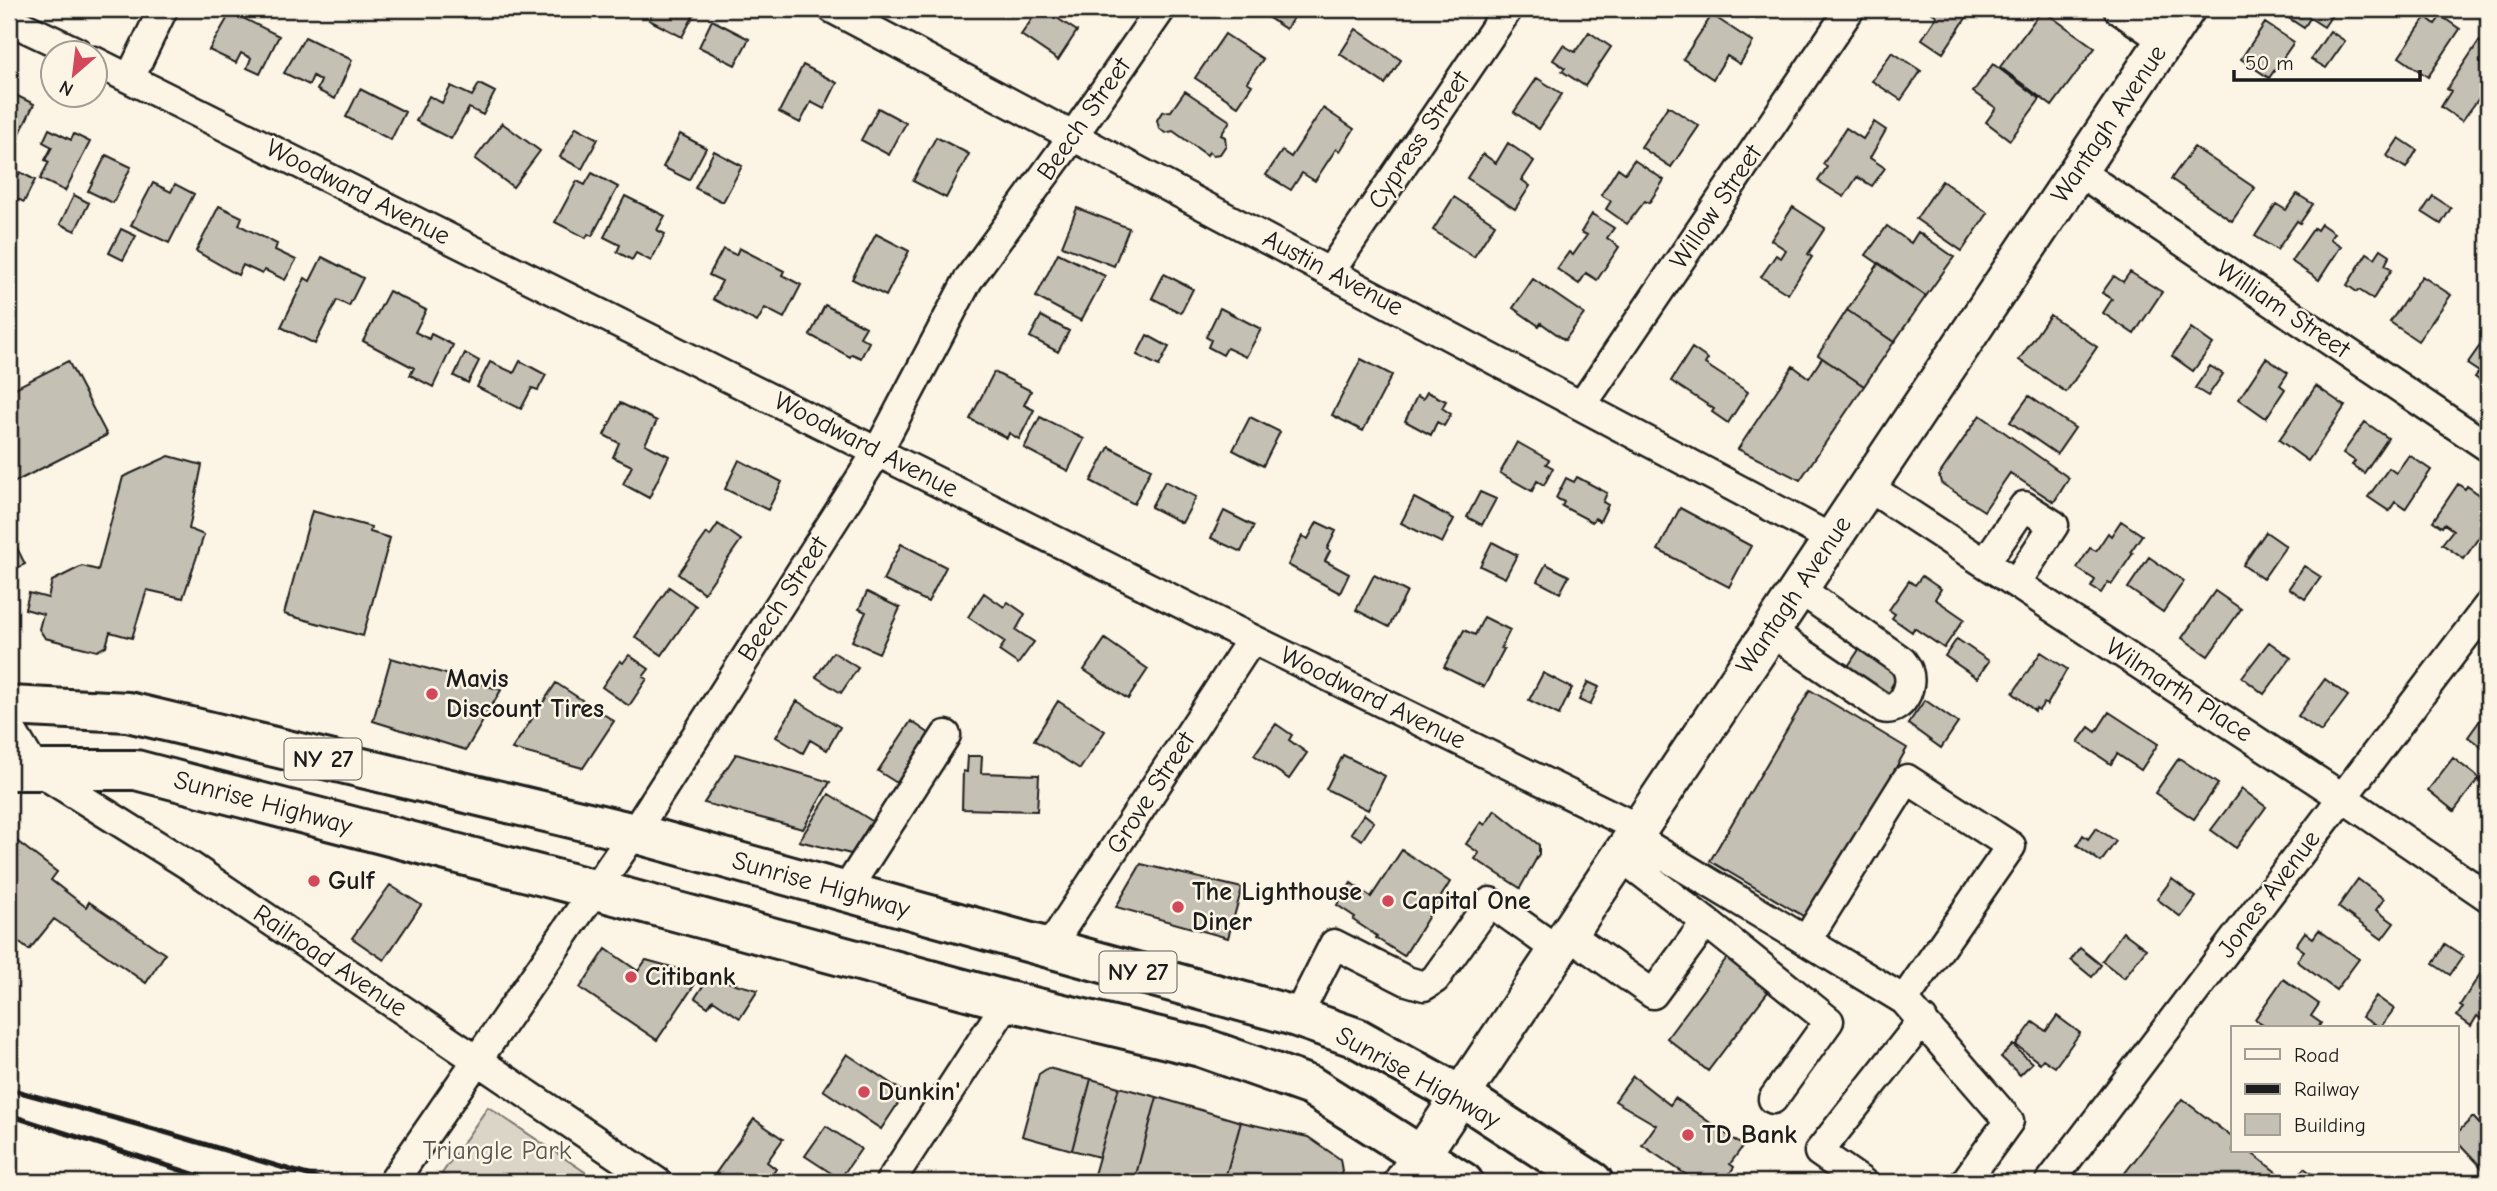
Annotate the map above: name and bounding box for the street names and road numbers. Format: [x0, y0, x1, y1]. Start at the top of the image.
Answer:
street label: Wantagh Avenue [2045, 39, 2173, 209]
street label: Beech Street [1031, 51, 1138, 186]
street label: Cypress Street [1362, 64, 1477, 215]
street label: Woodward Avenue [261, 133, 455, 251]
street label: Willow Street [1664, 138, 1769, 275]
street label: Austin Avenue [1258, 223, 1408, 323]
street label: William Street [2211, 253, 2357, 365]
street label: Woodward Avenue [769, 386, 963, 504]
street label: Wantagh Avenue [1730, 510, 1858, 680]
street label: Beech Street [732, 530, 835, 667]
street label: Wilmarth Place [2100, 631, 2258, 749]
street label: Woodward Avenue [1275, 640, 1471, 756]
street label: Grove Street [1101, 725, 1202, 860]
road number: NY 27 [284, 738, 362, 780]
street label: Sunrise Highway [171, 765, 356, 841]
street label: Jones Avenue [2211, 824, 2327, 964]
street label: Sunrise Highway [729, 845, 914, 925]
street label: Railroad Avenue [247, 899, 413, 1023]
road number: NY 27 [1100, 952, 1176, 992]
street label: Sunrise Highway [1331, 1020, 1506, 1136]

